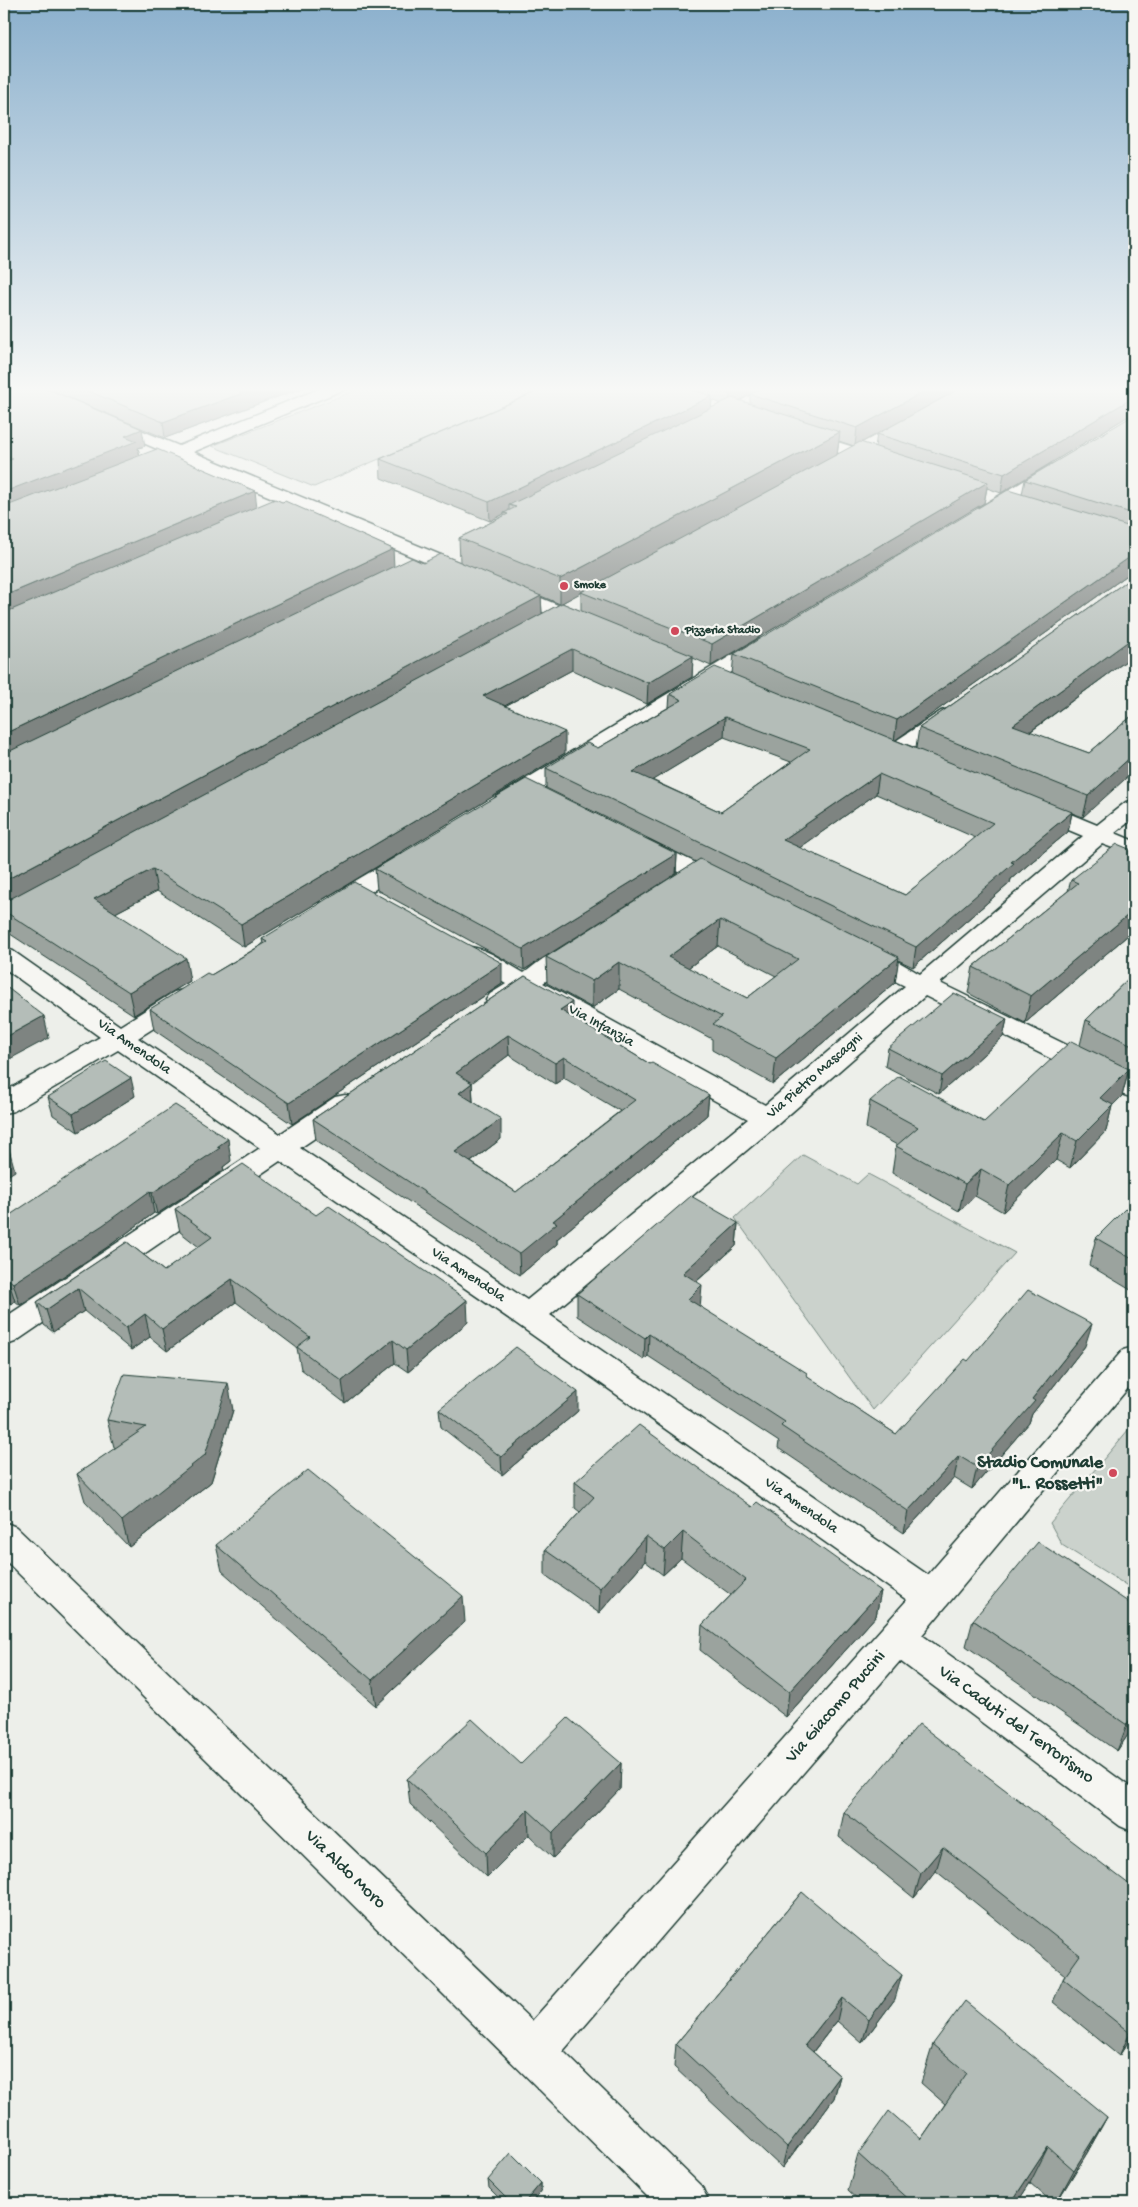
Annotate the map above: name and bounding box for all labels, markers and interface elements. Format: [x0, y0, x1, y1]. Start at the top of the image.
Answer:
place label: Smoke [574, 579, 607, 593]
marker: Smoke [558, 580, 570, 592]
place label: Pizzeria Stadio [684, 624, 761, 638]
marker: Pizzeria Stadio [669, 625, 681, 637]
street label: Via Infanzia [564, 1000, 638, 1052]
street label: Via Amendola [93, 1014, 175, 1079]
street label: Via Pietro Mascagni [762, 1029, 867, 1124]
street label: Via Amendola [426, 1243, 509, 1307]
place label: Stadio Comunale "L. Rossetti" [977, 1453, 1104, 1495]
marker: Stadio Comunale "L. Rossetti" [1107, 1467, 1119, 1479]
street label: Via Amendola [760, 1473, 842, 1538]
street label: Via Giacomo Puccini [781, 1646, 891, 1768]
street label: Via Caduti del Terrorismo [933, 1661, 1098, 1789]
street label: Via Aldo Moro [299, 1825, 390, 1914]

